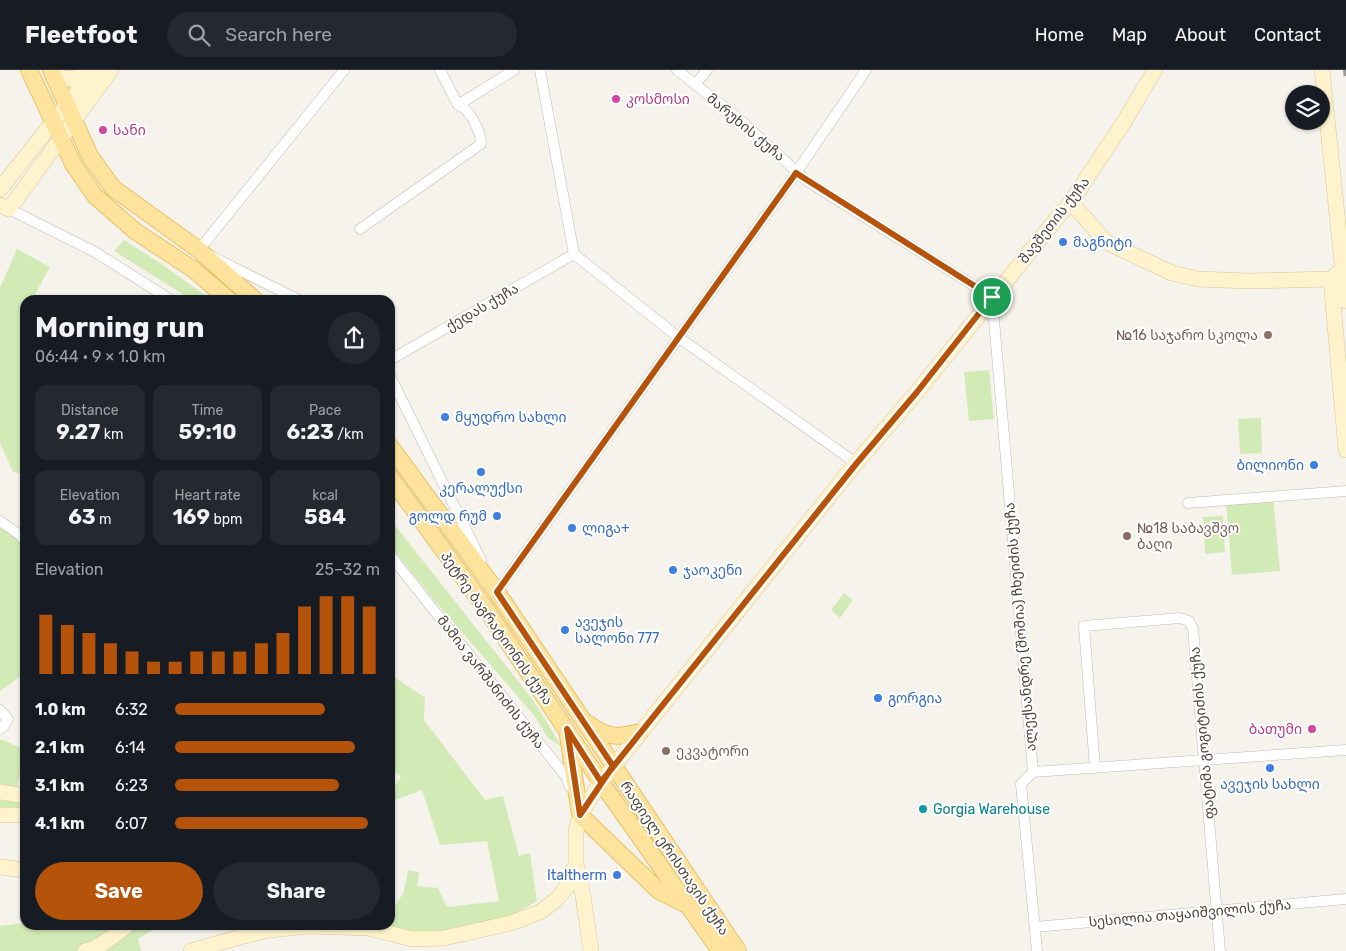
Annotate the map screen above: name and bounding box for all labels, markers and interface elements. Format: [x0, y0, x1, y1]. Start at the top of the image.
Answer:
search box [167, 12, 517, 57]
text: Fleetfoot [25, 21, 137, 49]
icon: search [185, 21, 213, 49]
text: Search here [225, 23, 332, 46]
text: Home [1035, 24, 1084, 46]
text: Map [1112, 24, 1147, 46]
text: About [1175, 24, 1226, 46]
text: Contact [1254, 24, 1321, 46]
map controls [1285, 85, 1330, 130]
button: layers [1285, 85, 1330, 130]
street label: მარუხის ქუჩა [703, 90, 788, 165]
place label: კოსმოსი [626, 91, 690, 108]
marker: კოსმოსი [610, 93, 622, 105]
place label: სანი [113, 122, 146, 139]
marker: სანი [97, 124, 109, 136]
street label: შავშეთის ქუჩა [1015, 174, 1093, 267]
place label: მაგნიტი [1073, 234, 1132, 251]
marker: მაგნიტი [1057, 236, 1069, 248]
pin [971, 276, 1013, 318]
street label: ქედას ქუჩა [443, 280, 522, 335]
icon: arrive [978, 283, 1006, 311]
text: Morning run [35, 311, 204, 344]
button: share [328, 312, 380, 364]
place label: №16 საჯარო სკოლა [1116, 327, 1258, 344]
marker: №16 საჯარო სკოლა [1262, 329, 1274, 341]
text: 06:44 · 9 × 1.0 km [35, 347, 165, 366]
text: Distance [61, 402, 119, 419]
text: Time [192, 402, 223, 419]
text: Pace [309, 402, 341, 419]
place label: მყუდრო სახლი [455, 409, 566, 426]
marker: მყუდრო სახლი [439, 411, 451, 423]
text: 9.27 [56, 419, 100, 444]
text: 59:10 [179, 419, 236, 444]
text: 6:23 [287, 419, 334, 444]
text: km [100, 426, 123, 443]
text: /km [334, 426, 364, 443]
place label: ბილიონი [1236, 457, 1304, 474]
marker: ბილიონი [1308, 459, 1320, 471]
marker: კერალუქსი [475, 466, 487, 478]
place label: კერალუქსი [439, 480, 523, 497]
text: Elevation [60, 487, 120, 504]
text: Heart rate [175, 487, 240, 504]
text: kcal [312, 487, 338, 504]
street label: ალექსანდრე (შოშია) ჩხეიძის ქუჩა [1001, 502, 1040, 752]
text: 63 [68, 504, 96, 529]
text: 169 [172, 504, 210, 529]
text: 584 [304, 504, 346, 529]
place label: გოლდ რუმ [409, 508, 487, 525]
marker: გოლდ რუმ [491, 510, 503, 522]
text: m [96, 511, 112, 528]
text: bpm [210, 511, 243, 528]
place label: ლიგა+ [582, 520, 630, 537]
place label: №18 საბავშვო ბაღი [1137, 520, 1239, 553]
marker: ლიგა+ [566, 522, 578, 534]
marker: №18 საბავშვო ბაღი [1121, 530, 1133, 542]
street label: პეტრე ბაგრატიონის ქუჩა [437, 548, 556, 708]
text: Elevation [35, 560, 104, 579]
text: 25–32 m [315, 560, 380, 579]
place label: ჯაოკენი [683, 562, 742, 579]
marker: ჯაოკენი [667, 564, 679, 576]
street label: მამია ვარშანიძის ქუჩა [433, 612, 548, 752]
place label: ავეჯის სალონი 777 [575, 614, 659, 647]
marker: ავეჯის სალონი 777 [559, 624, 571, 636]
street label: ფატიმა გოგიტიძის ქუჩა [1186, 646, 1219, 820]
place label: გორგია [888, 690, 942, 707]
marker: გორგია [872, 692, 884, 704]
text: 1.0 km [35, 700, 86, 719]
text: 6:32 [115, 700, 148, 719]
place label: ბათუმი [1249, 721, 1302, 738]
marker: ბათუმი [1306, 723, 1318, 735]
text: 2.1 km [35, 738, 84, 757]
text: 6:14 [115, 738, 146, 757]
place label: ეკვატორი [676, 743, 749, 760]
marker: ეკვატორი [660, 745, 672, 757]
marker: ავეჯის სახლი [1264, 762, 1276, 774]
text: 3.1 km [35, 776, 84, 795]
text: 6:23 [115, 776, 148, 795]
place label: ავეჯის სახლი [1220, 776, 1320, 793]
street label: რაფიელ ერისთავის ქუჩა [617, 778, 733, 939]
place label: Gorgia Warehouse [933, 801, 1050, 818]
marker: Gorgia Warehouse [917, 803, 929, 815]
text: 4.1 km [35, 814, 85, 833]
text: 6:07 [115, 814, 147, 833]
button: Save [35, 862, 203, 920]
button: Share [213, 862, 380, 920]
place label: Italtherm [547, 867, 607, 884]
marker: Italtherm [611, 869, 623, 881]
street label: სესილია თაყაიშვილის ქუჩა [1088, 896, 1292, 931]

